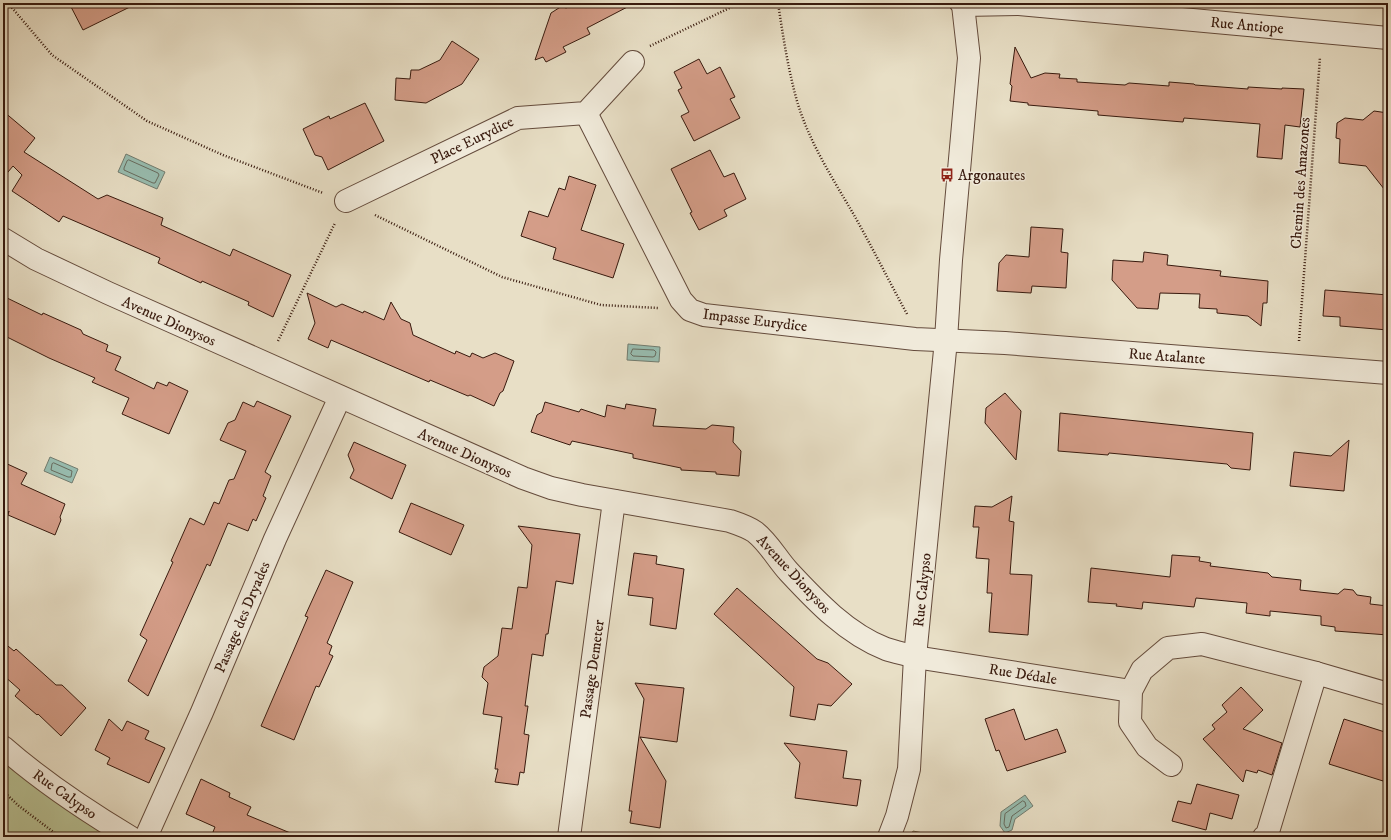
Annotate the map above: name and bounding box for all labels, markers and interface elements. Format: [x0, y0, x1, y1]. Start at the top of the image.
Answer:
street label: Rue Antiope [1209, 13, 1284, 38]
street label: Place Eurydice [428, 112, 517, 169]
street label: Chemin des Amazones [1286, 116, 1315, 250]
place label: Argonautes [958, 166, 1025, 185]
bus stop icon: Argonautes [939, 167, 955, 183]
street label: Avenue Dionysos [119, 292, 219, 351]
street label: Impasse Eurydice [702, 305, 808, 336]
street label: Rue Atalante [1128, 344, 1206, 369]
street label: Avenue Dionysos [415, 424, 515, 483]
street label: Avenue Dionysos [752, 531, 835, 618]
street label: Rue Calypso [909, 552, 936, 628]
street label: Passage des Dryades [210, 559, 274, 676]
street label: Passage Demeter [576, 618, 609, 720]
street label: Rue Dédale [988, 660, 1058, 689]
street label: Rue Calypso [29, 765, 101, 823]

